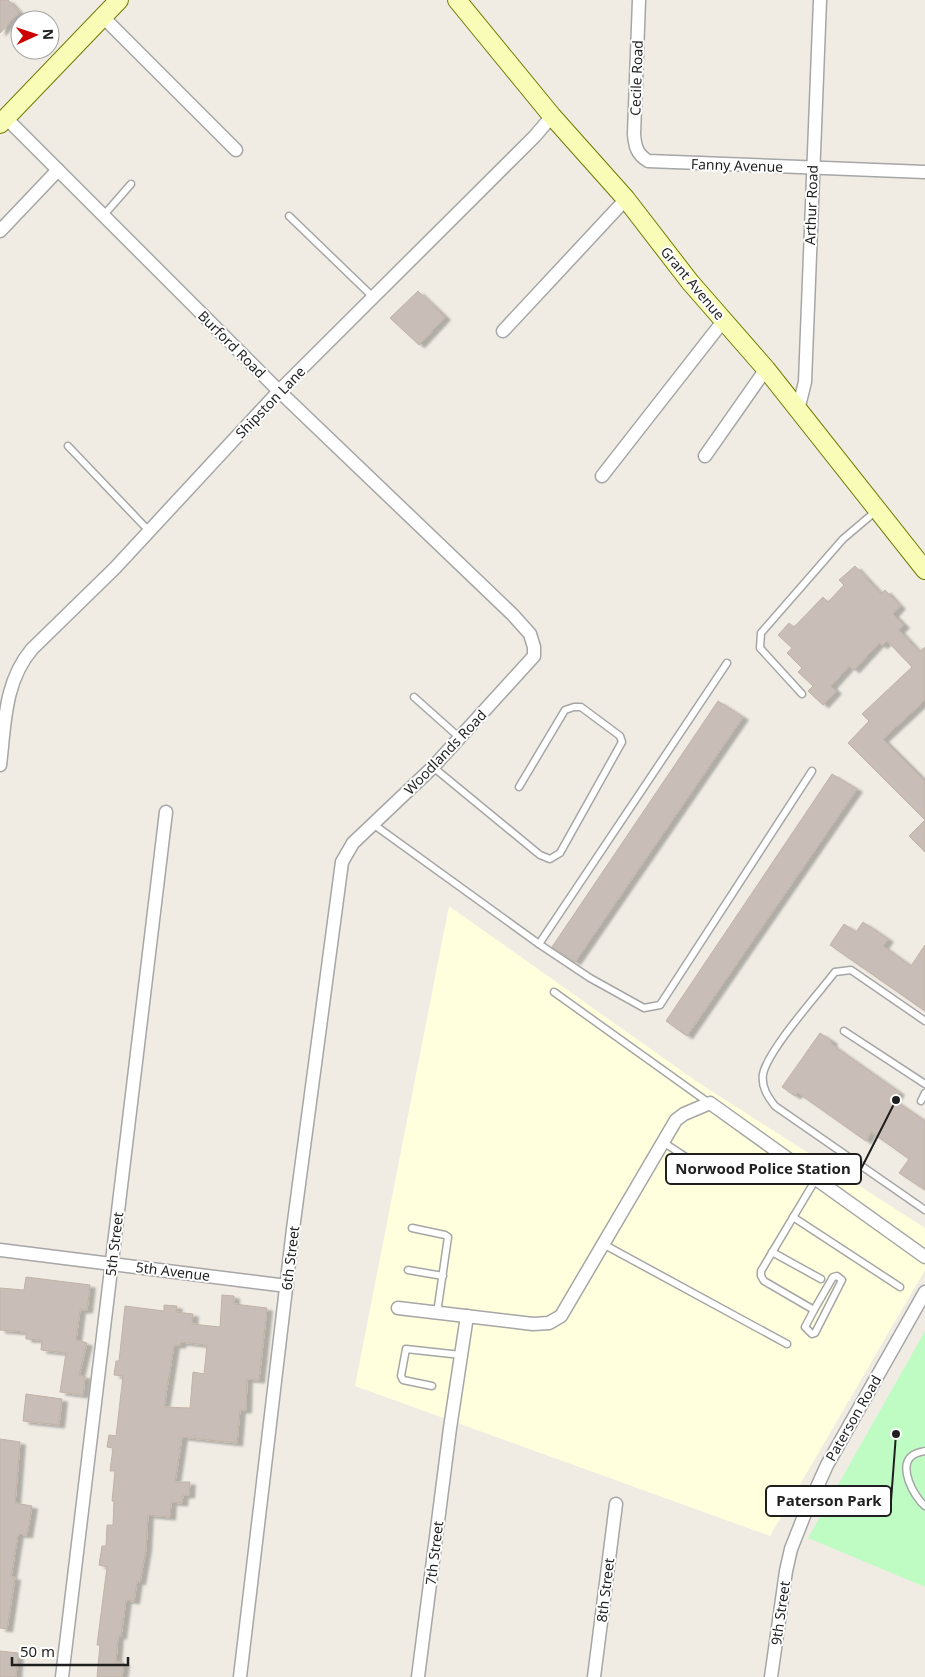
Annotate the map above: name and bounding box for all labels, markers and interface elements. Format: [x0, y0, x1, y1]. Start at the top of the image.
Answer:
north arrow [10, 10, 60, 60]
text: N [39, 28, 58, 40]
street label: Cecile Road [625, 40, 647, 116]
street label: Fanny Avenue [691, 154, 784, 176]
street label: Arthur Road [800, 165, 822, 245]
street label: Grant Avenue [657, 242, 729, 324]
street label: Burford Road [194, 306, 270, 382]
street label: Shipston Lane [231, 362, 309, 442]
street label: Woodlands Road [400, 705, 490, 799]
callout: Norwood Police Station [666, 1154, 861, 1184]
text: Norwood Police Station [675, 1158, 851, 1178]
street label: 5th Street [101, 1211, 127, 1277]
street label: 6th Street [277, 1225, 303, 1291]
street label: 5th Avenue [135, 1257, 211, 1285]
street label: Paterson Road [821, 1372, 885, 1464]
callout: Paterson Park [766, 1486, 891, 1516]
text: Paterson Park [776, 1490, 882, 1510]
street label: 7th Street [421, 1520, 447, 1586]
street label: 8th Street [592, 1557, 618, 1623]
street label: 9th Street [766, 1580, 794, 1646]
scale bar [12, 1634, 129, 1666]
text: 50 m [20, 1641, 55, 1661]

